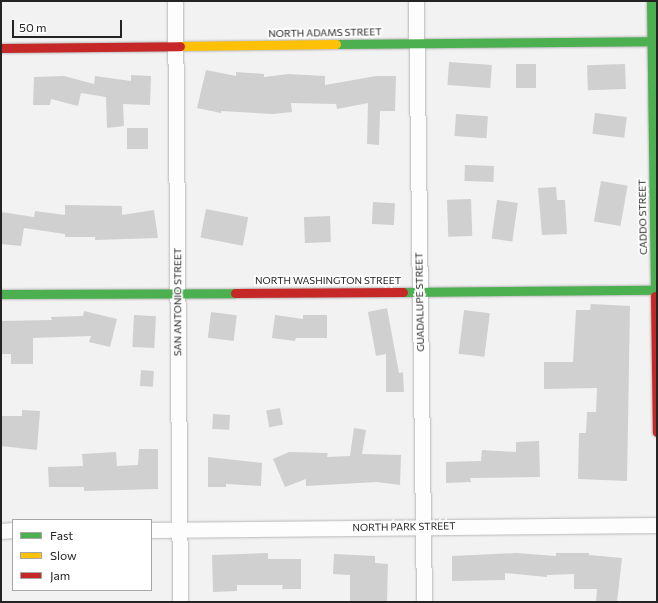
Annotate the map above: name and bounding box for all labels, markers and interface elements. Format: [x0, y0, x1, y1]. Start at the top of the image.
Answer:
scale bar [14, 12, 124, 38]
text: 50 m [19, 20, 47, 34]
street label: NORTH ADAMS STREET [268, 26, 382, 40]
street label: CADDO STREET [636, 179, 650, 255]
street label: SAN ANTONIO STREET [172, 248, 184, 356]
street label: GUADALUPE STREET [413, 252, 427, 352]
street label: NORTH WASHINGTON STREET [255, 275, 401, 287]
legend [12, 519, 152, 591]
street label: NORTH PARK STREET [352, 520, 456, 534]
text: Fast [50, 528, 73, 542]
text: Slow [50, 548, 77, 562]
text: Jam [50, 568, 70, 582]

